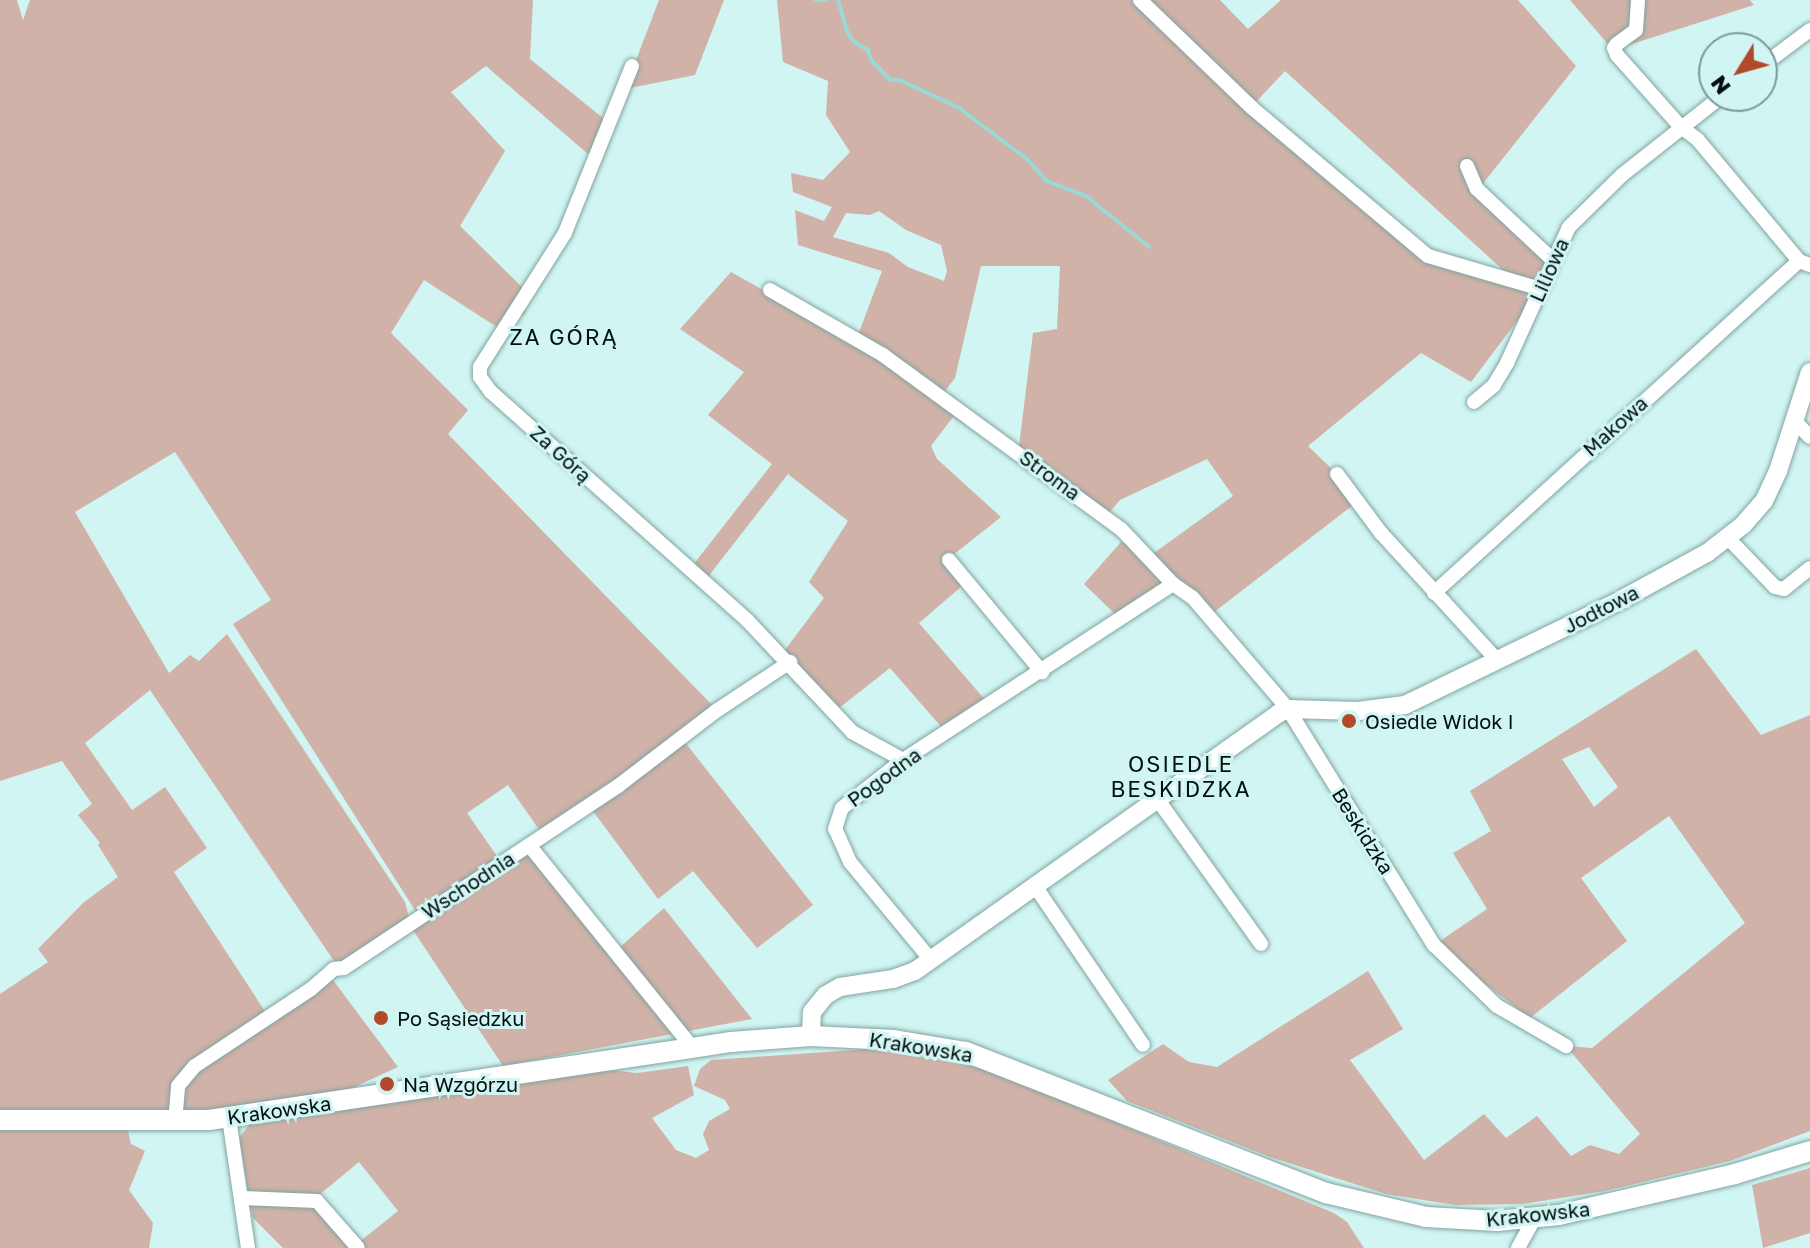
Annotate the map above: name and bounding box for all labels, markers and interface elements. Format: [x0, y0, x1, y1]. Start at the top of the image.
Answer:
north arrow [1698, 32, 1778, 112]
text: N [1704, 71, 1736, 100]
street label: Liliowa [1524, 234, 1574, 306]
district label: ZA GÓRĄ [510, 324, 618, 350]
street label: Makowa [1578, 391, 1652, 461]
street label: Za Górą [526, 421, 596, 487]
street label: Stroma [1015, 445, 1085, 505]
street label: Jodłowa [1560, 580, 1642, 638]
place label: Osiedle Widok I [1365, 709, 1514, 733]
marker: Osiedle Widok I [1340, 712, 1358, 730]
street label: Pogodna [843, 742, 925, 812]
district label: OSIEDLE BESKIDZKA [1110, 750, 1252, 802]
street label: Beskidzka [1327, 783, 1399, 879]
street label: Wschodnia [417, 846, 519, 924]
place label: Po Sąsiedzku [397, 1006, 524, 1030]
marker: Po Sąsiedzku [372, 1009, 390, 1027]
street label: Krakowska [867, 1027, 975, 1067]
place label: Na Wzgórzu [403, 1072, 518, 1096]
marker: Na Wzgórzu [378, 1075, 396, 1093]
street label: Krakowska [226, 1091, 332, 1129]
street label: Krakowska [1485, 1197, 1591, 1231]

